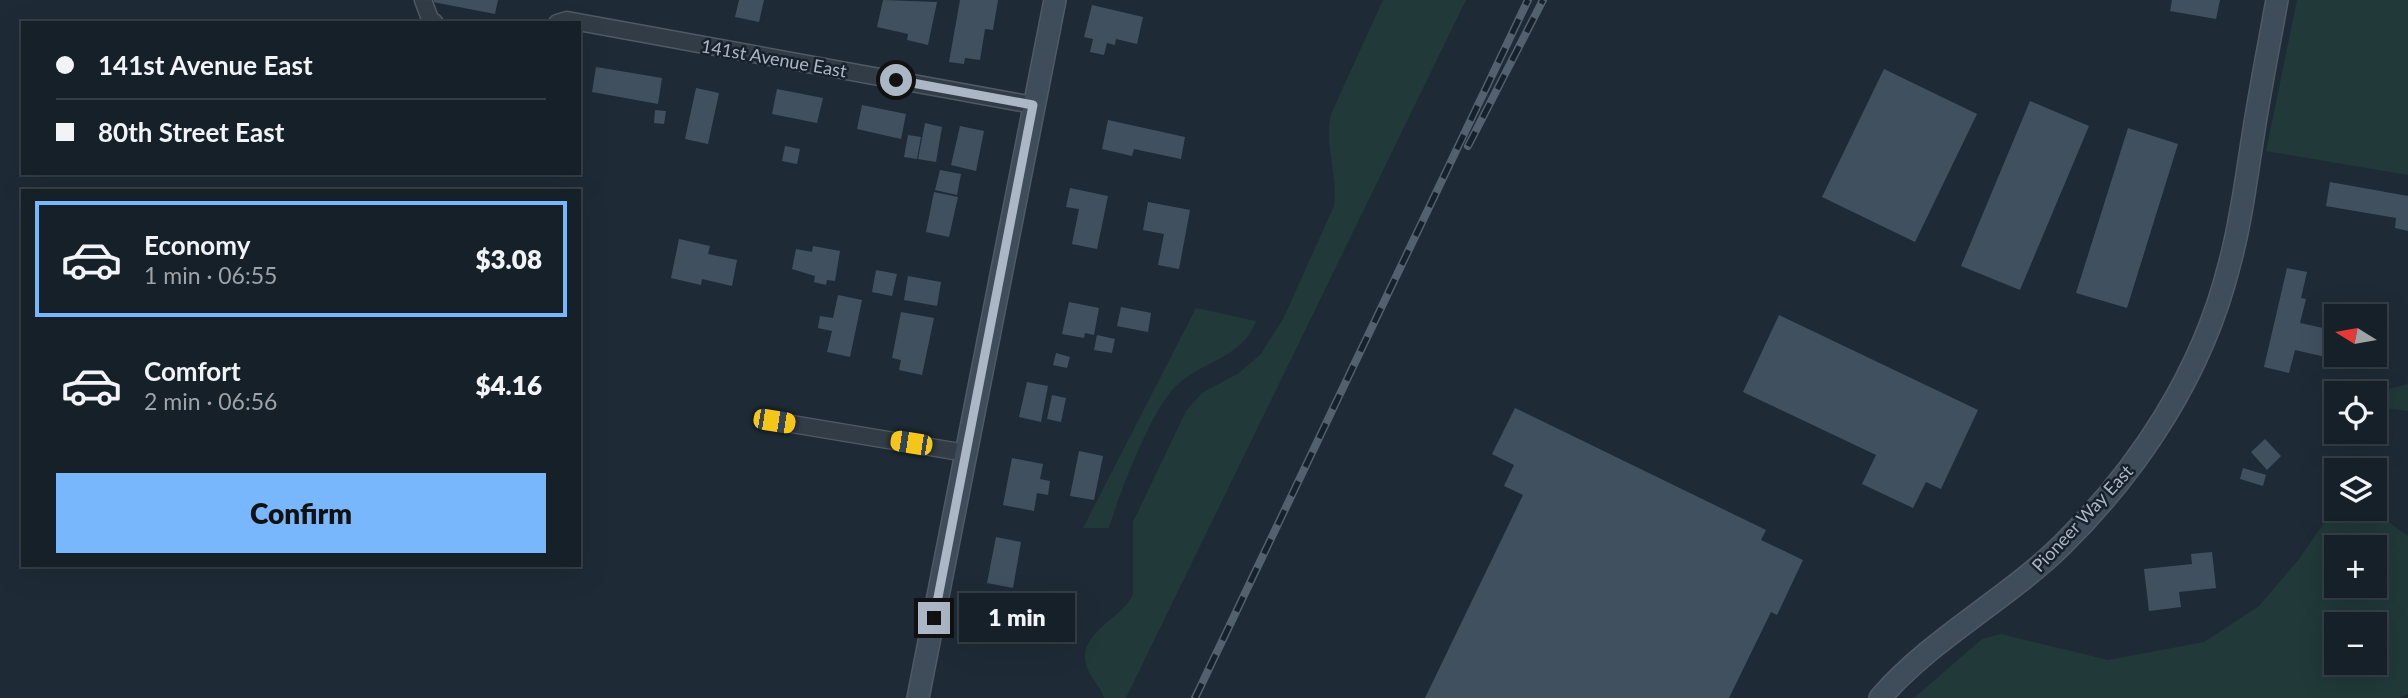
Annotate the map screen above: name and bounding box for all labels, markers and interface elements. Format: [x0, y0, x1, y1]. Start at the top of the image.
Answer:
street label: 141st Avenue East [700, 34, 849, 82]
text: 141st Avenue East [98, 49, 313, 81]
route start [880, 64, 912, 96]
text: 80th Street East [98, 116, 284, 148]
icon: car [60, 228, 123, 291]
text: Economy [144, 229, 250, 261]
text: $3.08 [475, 243, 542, 275]
text: 1 min · 06:55 [144, 261, 277, 289]
north arrow [2324, 304, 2387, 368]
map controls [2324, 304, 2387, 675]
icon: car [60, 354, 123, 417]
text: Comfort [144, 355, 241, 387]
text: $4.16 [475, 369, 542, 401]
button: locate [2324, 381, 2387, 444]
text: 2 min · 06:56 [144, 387, 277, 415]
car [752, 407, 797, 435]
car [889, 429, 934, 457]
button: layers [2324, 458, 2387, 521]
street label: Pioneer Way East [2027, 460, 2138, 576]
button: Confirm [56, 473, 546, 553]
button: + [2324, 535, 2387, 598]
callout: 1 min [958, 594, 1074, 642]
route end [918, 602, 950, 634]
text: 1 min [988, 603, 1046, 631]
button: − [2324, 612, 2387, 675]

